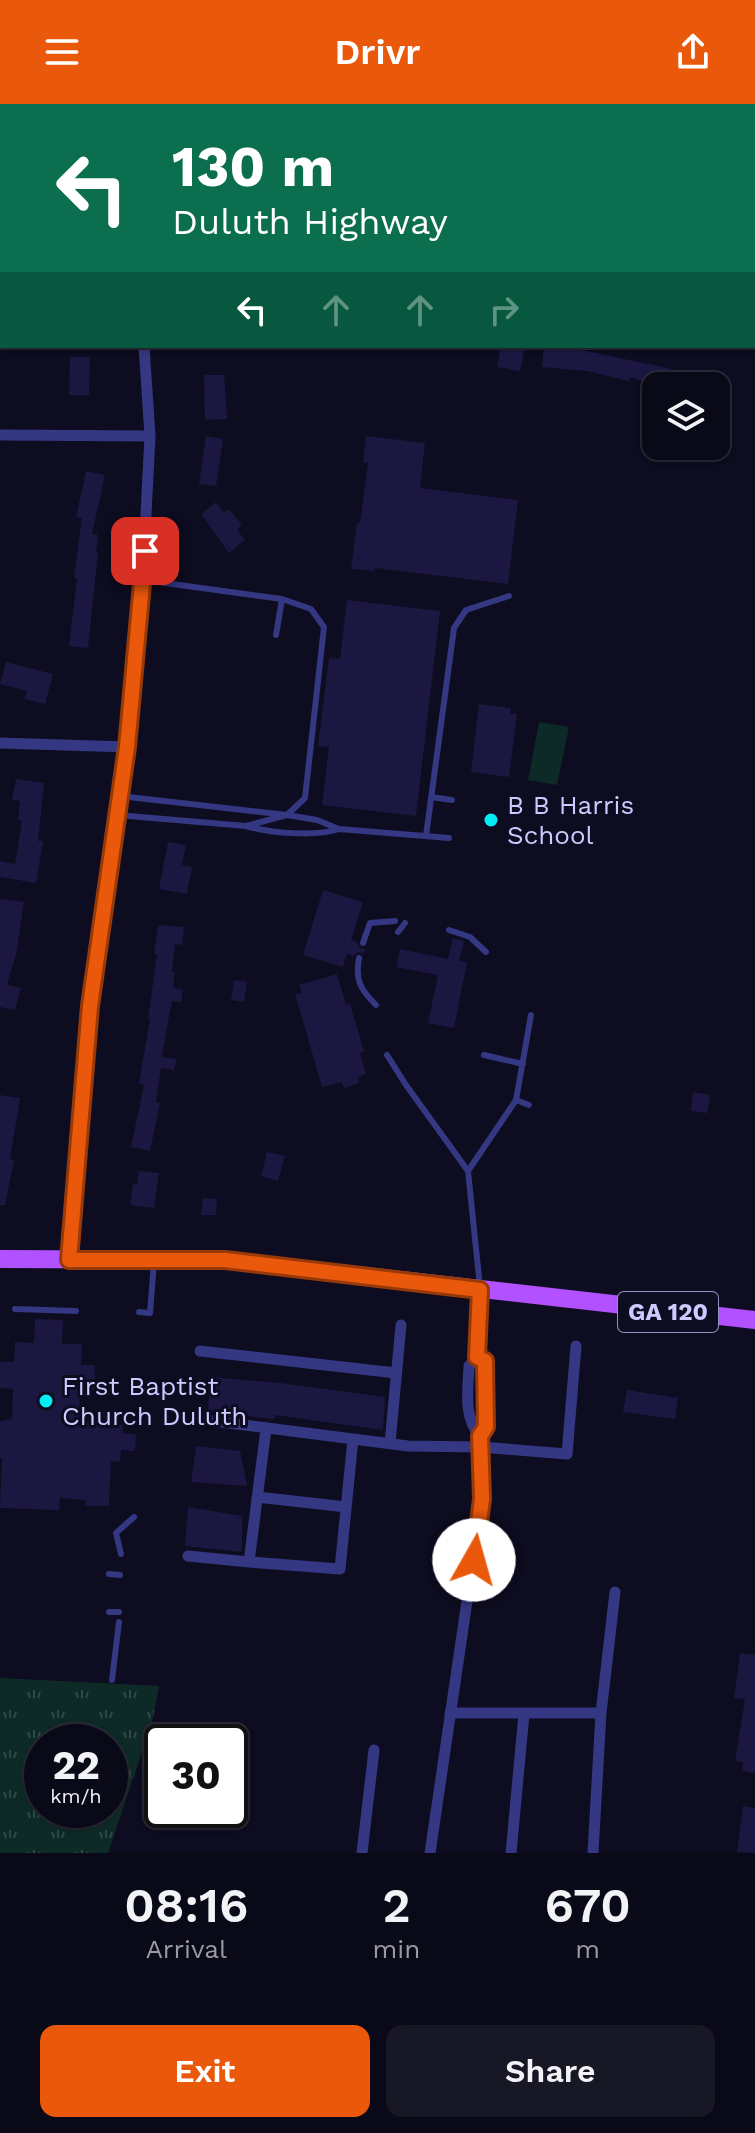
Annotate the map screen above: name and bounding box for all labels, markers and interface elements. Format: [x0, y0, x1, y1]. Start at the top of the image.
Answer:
icon: menu [40, 30, 84, 74]
icon: share [671, 30, 715, 74]
text: Drivr [335, 31, 420, 73]
text: 130 m [172, 134, 334, 200]
icon: left [40, 136, 144, 240]
text: Duluth Highway [172, 201, 448, 243]
icon: left [230, 288, 274, 332]
icon: ahead [314, 288, 358, 332]
icon: ahead [398, 288, 442, 332]
icon: right [482, 288, 526, 332]
map controls [642, 372, 730, 460]
button: layers [642, 372, 730, 460]
pin [111, 517, 179, 585]
icon: arrive [123, 529, 167, 573]
place label: B B Harris School [507, 790, 634, 850]
marker: B B Harris School [482, 811, 500, 829]
road number: GA 120 [618, 1292, 718, 1332]
place label: First Baptist Church Duluth [62, 1371, 247, 1431]
marker: First Baptist Church Duluth [37, 1392, 55, 1410]
position arrow [432, 1518, 516, 1602]
speed limit sign: 30 [144, 1724, 248, 1828]
text: 22 [52, 1742, 100, 1789]
text: km/h [50, 1784, 102, 1808]
text: 08:16 [124, 1877, 248, 1934]
text: 2 [382, 1877, 411, 1934]
text: 670 [545, 1877, 631, 1934]
text: Arrival [146, 1934, 227, 1964]
text: min [373, 1934, 420, 1964]
text: m [575, 1934, 600, 1964]
button: Exit [40, 2025, 370, 2117]
button: Share [386, 2025, 715, 2117]

